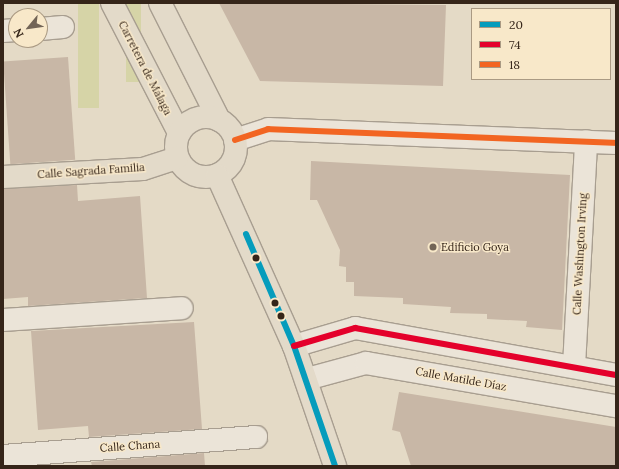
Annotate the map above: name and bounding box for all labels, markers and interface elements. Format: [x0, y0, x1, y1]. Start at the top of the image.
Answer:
north arrow [8, 8, 48, 48]
legend [471, 8, 611, 80]
text: 20 [509, 17, 523, 32]
street label: Carretera de Málaga [116, 19, 174, 117]
text: N [10, 26, 27, 40]
text: 74 [509, 37, 521, 52]
text: 18 [509, 57, 520, 72]
street label: Calle Sagrada Familia [37, 161, 145, 181]
street label: Calle Washington Irving [570, 193, 590, 315]
place label: Edificio Goya [441, 240, 509, 254]
marker: Edificio Goya [428, 242, 438, 252]
unlabelled marker [251, 253, 261, 263]
unlabelled marker [270, 298, 280, 308]
unlabelled marker [276, 311, 286, 321]
street label: Calle Matilde Díaz [414, 364, 508, 394]
street label: Calle Chana [99, 437, 161, 455]

